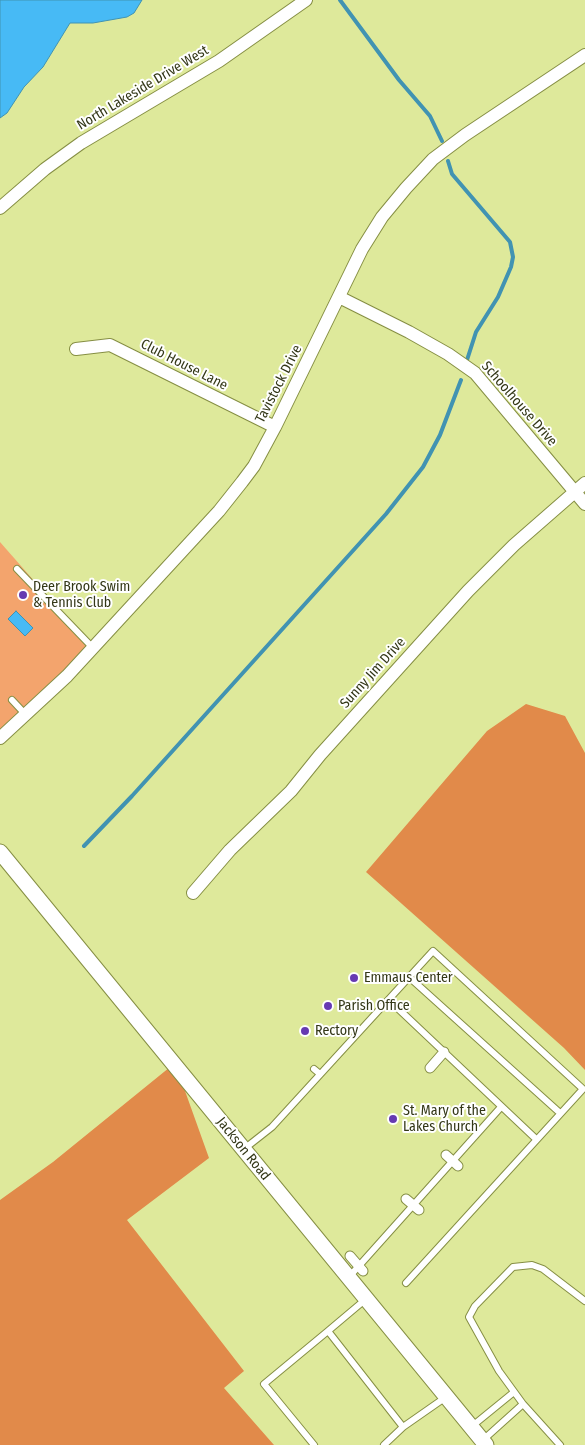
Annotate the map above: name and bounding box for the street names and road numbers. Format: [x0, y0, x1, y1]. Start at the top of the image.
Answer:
street label: North Lakeside Drive West [74, 42, 212, 134]
street label: Club House Lane [138, 336, 230, 394]
street label: Tavistock Drive [252, 342, 306, 426]
street label: Schoolhouse Drive [478, 358, 560, 450]
street label: Sunny Jim Drive [337, 634, 409, 712]
street label: Jackson Road [213, 1114, 273, 1184]

